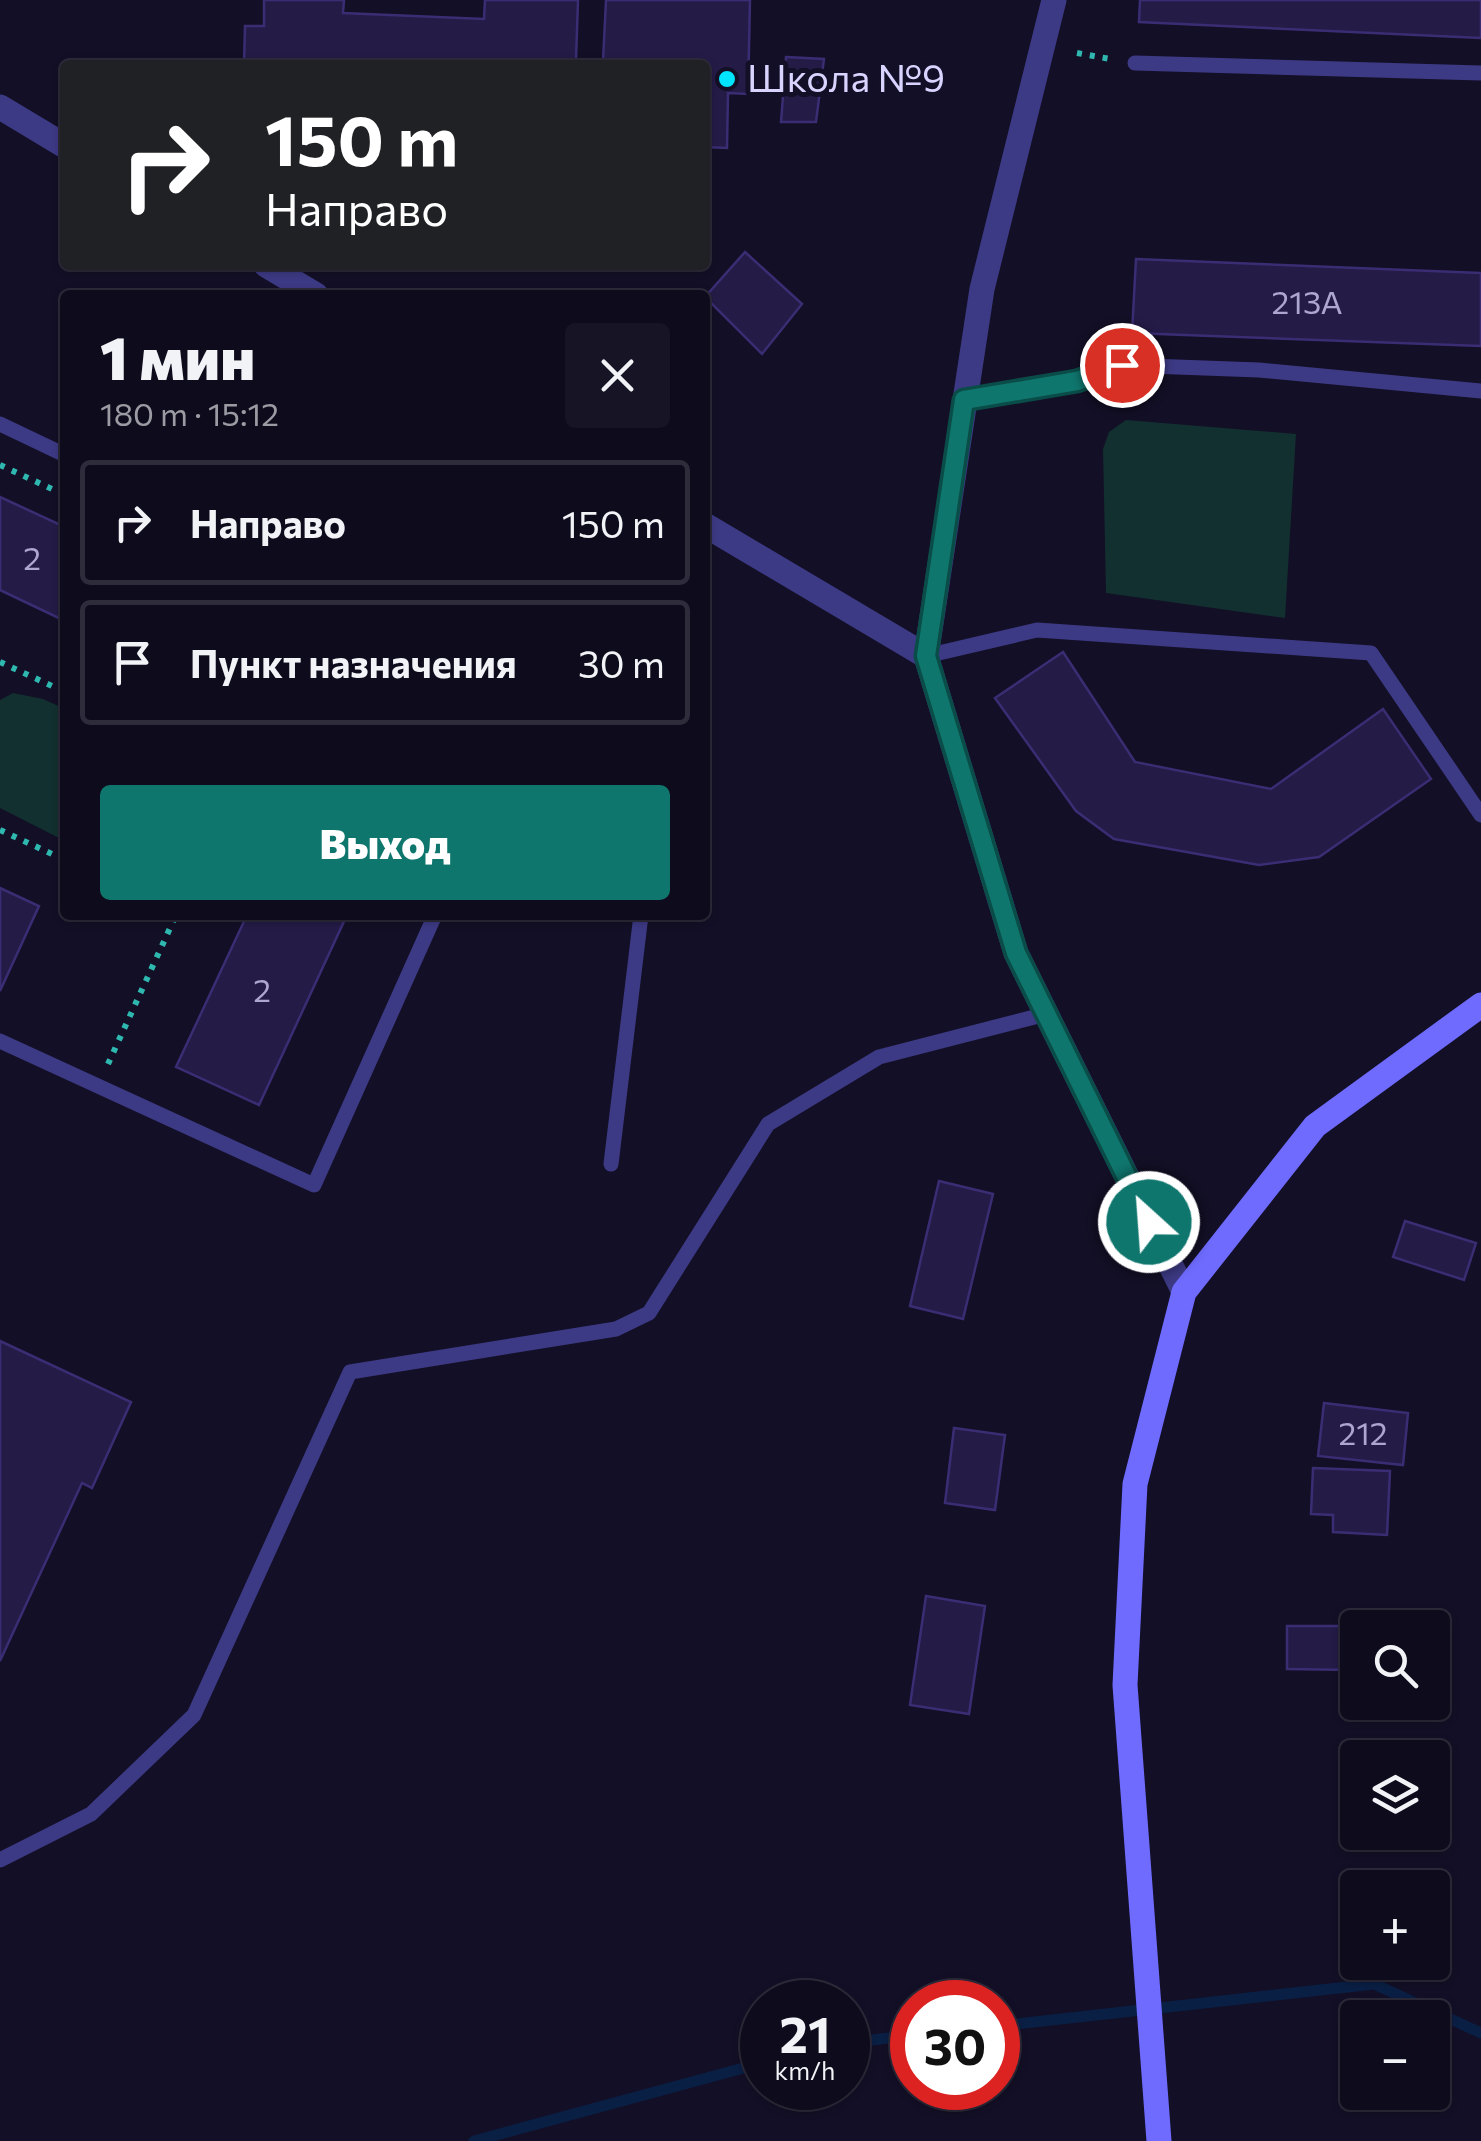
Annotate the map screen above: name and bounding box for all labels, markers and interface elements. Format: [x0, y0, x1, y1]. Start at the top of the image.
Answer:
place label: Школа №9 [747, 53, 945, 100]
marker: Школа №9 [716, 68, 738, 90]
text: 150 m [265, 95, 458, 180]
icon: right [100, 100, 230, 230]
text: Направо [265, 180, 448, 235]
house number: 213А [1271, 281, 1343, 321]
text: 1 мин [100, 319, 255, 392]
button: close [565, 323, 670, 428]
pin [1080, 323, 1165, 408]
icon: arrive [1095, 338, 1150, 393]
text: 180 m · 15:12 [100, 393, 279, 433]
icon: right [105, 495, 160, 550]
text: Направо [190, 499, 346, 546]
text: 150 m [562, 499, 665, 546]
house number: 2 [23, 537, 41, 577]
icon: arrive [105, 635, 160, 690]
text: Пункт назначения [190, 639, 517, 686]
text: 30 m [578, 639, 665, 686]
button: Выход [100, 785, 670, 900]
house number: 2 [253, 969, 271, 1009]
position arrow [1097, 1170, 1201, 1274]
house number: 212 [1338, 1412, 1388, 1452]
map controls [1340, 1610, 1450, 2110]
button: search [1340, 1610, 1450, 1720]
button: layers [1340, 1740, 1450, 1850]
button: + [1340, 1870, 1450, 1980]
speed limit sign: 30 [890, 1980, 1020, 2110]
button: − [1340, 2000, 1450, 2110]
text: 21 [779, 2002, 831, 2063]
text: km/h [775, 2055, 835, 2085]

